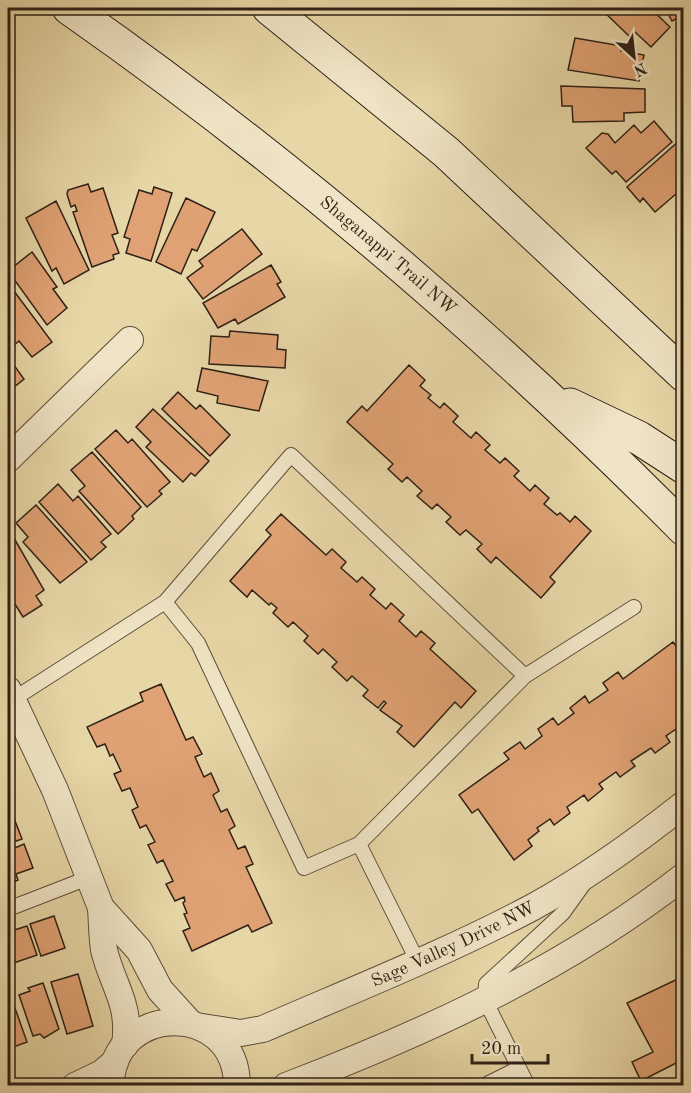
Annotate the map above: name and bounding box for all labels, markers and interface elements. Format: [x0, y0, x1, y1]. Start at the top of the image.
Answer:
north arrow [604, 27, 664, 87]
text: N [630, 59, 649, 79]
street label: Shaganappi Trail NW [316, 193, 460, 319]
street label: Sage Valley Drive NW [369, 899, 538, 991]
scale bar [472, 1027, 548, 1065]
text: 20 m [481, 1040, 521, 1058]

